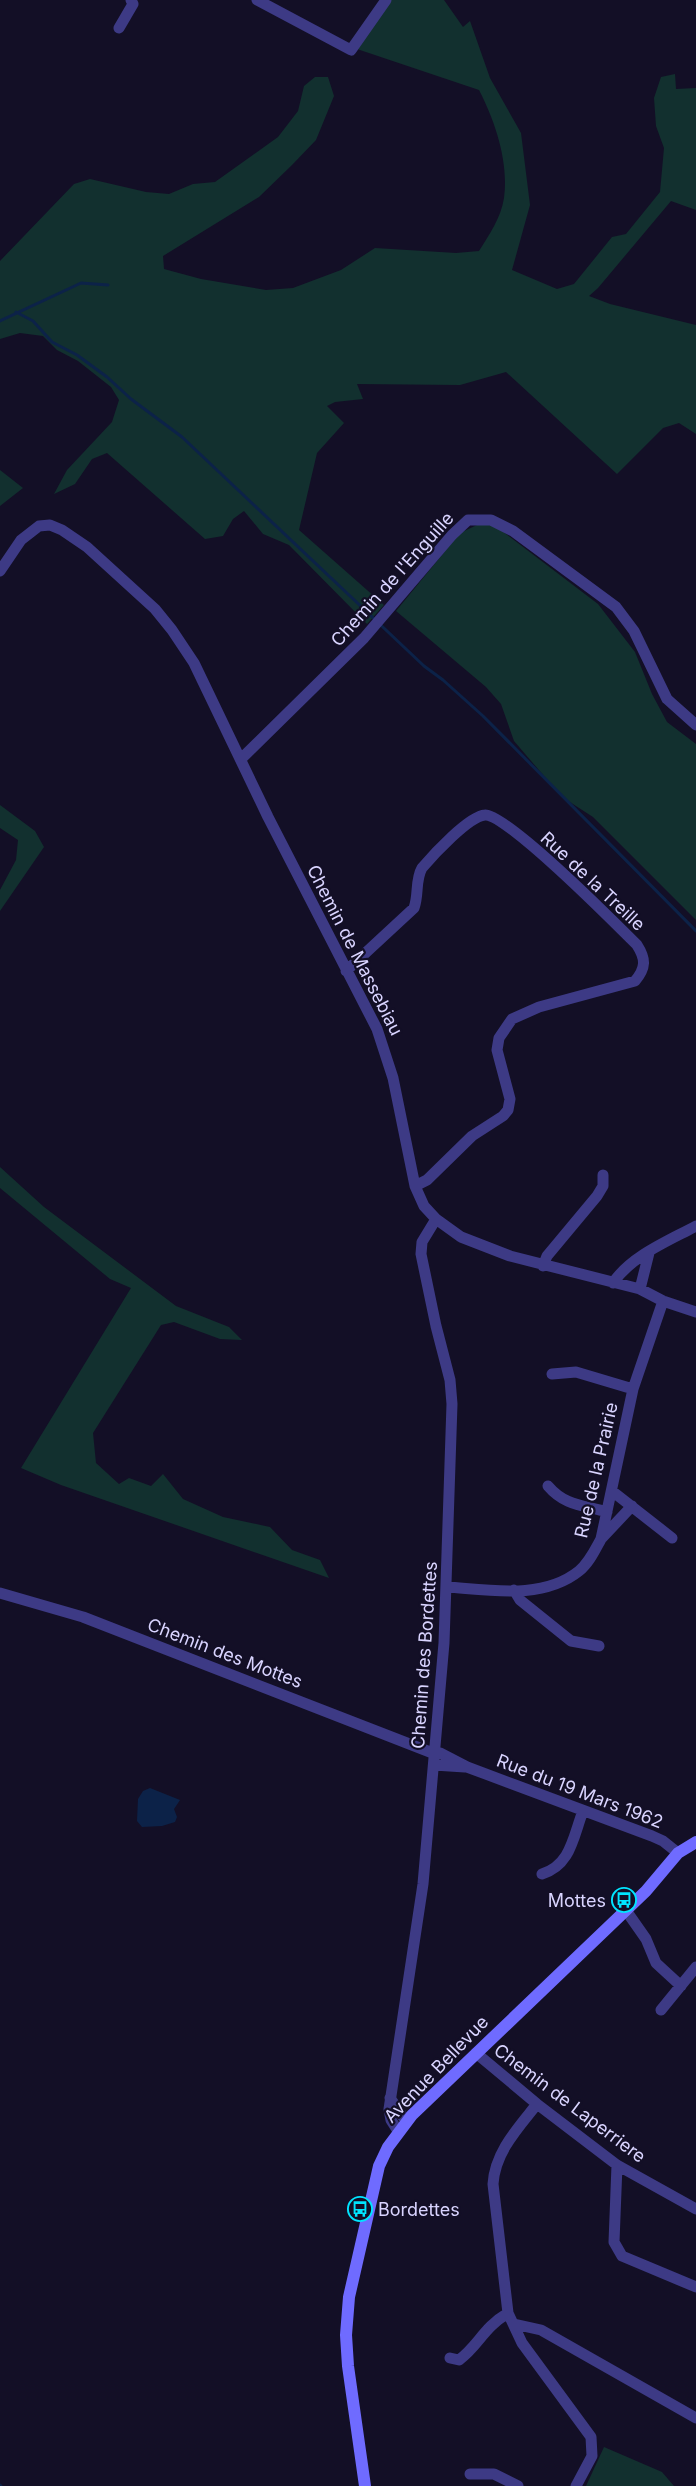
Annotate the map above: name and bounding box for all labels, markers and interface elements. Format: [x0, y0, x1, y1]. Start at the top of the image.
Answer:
street label: Chemin de l'Enguille [326, 508, 458, 650]
street label: Rue de la Treille [536, 827, 650, 935]
street label: Chemin de Massebiau [303, 861, 407, 1039]
street label: Rue de la Prairie [570, 1400, 622, 1540]
street label: Chemin des Bordettes [407, 1561, 441, 1749]
street label: Chemin des Mottes [144, 1614, 306, 1692]
street label: Rue du 19 Mars 1962 [494, 1750, 666, 1832]
bus stop icon: Mottes [611, 1887, 637, 1913]
place label: Mottes [548, 1890, 606, 1911]
street label: Avenue Bellevue [380, 2011, 492, 2127]
street label: Chemin de Laperriere [490, 2039, 650, 2167]
bus stop icon: Bordettes [347, 2196, 373, 2222]
place label: Bordettes [378, 2199, 460, 2220]

